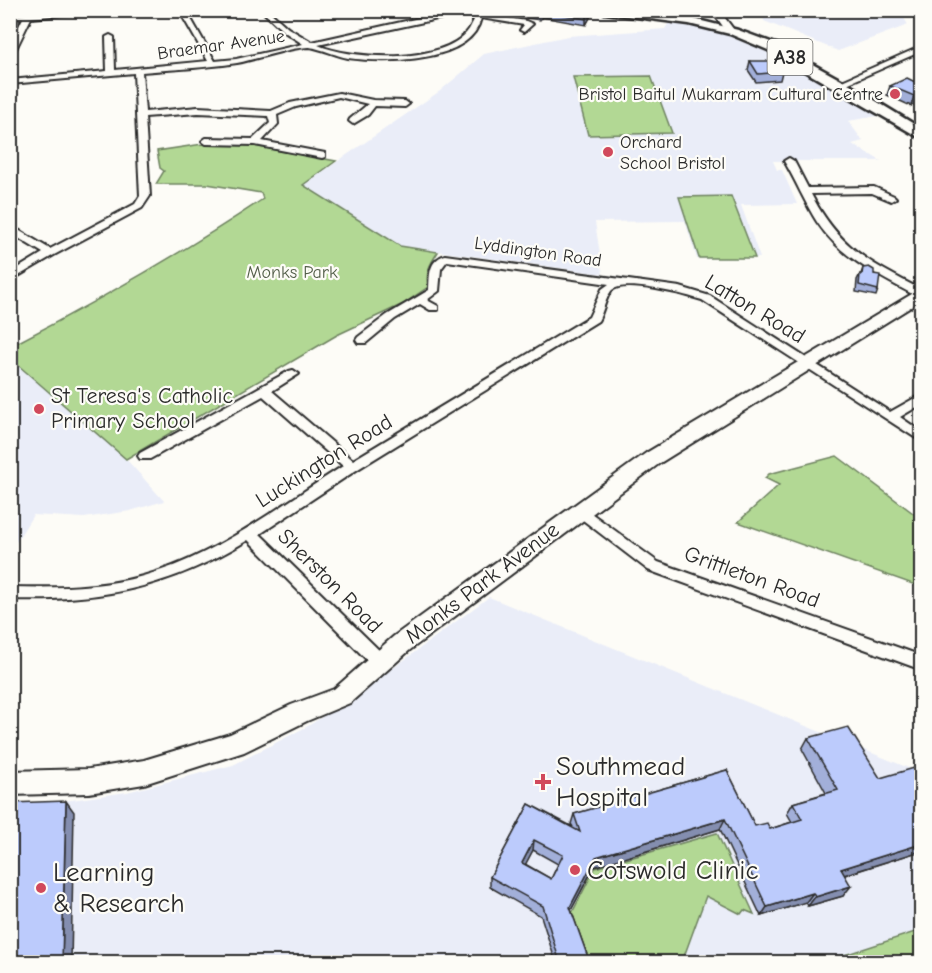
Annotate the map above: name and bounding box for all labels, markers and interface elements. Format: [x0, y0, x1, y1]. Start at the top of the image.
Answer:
street label: Braemar Avenue [156, 26, 286, 64]
road number: A38 [768, 39, 812, 75]
place label: Bristol Baitul Mukarram Cultural Centre [579, 84, 883, 105]
marker: Bristol Baitul Mukarram Cultural Centre [888, 87, 902, 101]
place label: Orchard School Bristol [620, 132, 725, 174]
marker: Orchard School Bristol [601, 145, 615, 159]
street label: Lyddington Road [473, 233, 603, 271]
park label: Monks Park [246, 262, 338, 283]
street label: Latton Road [700, 269, 810, 349]
place label: St Teresa's Catholic Primary School [51, 383, 234, 434]
marker: St Teresa's Catholic Primary School [32, 402, 46, 416]
street label: Luckington Road [251, 409, 397, 513]
street label: Monks Park Avenue [400, 517, 564, 649]
street label: Sherston Road [272, 523, 388, 639]
street label: Grittleton Road [681, 540, 823, 614]
place label: Southmead Hospital [556, 751, 685, 813]
marker: Southmead Hospital [534, 773, 552, 791]
place label: Cotswold Clinic [587, 855, 758, 886]
place label: Learning & Research [53, 857, 185, 919]
marker: Cotswold Clinic [568, 863, 582, 877]
marker: Learning & Research [34, 881, 48, 895]

